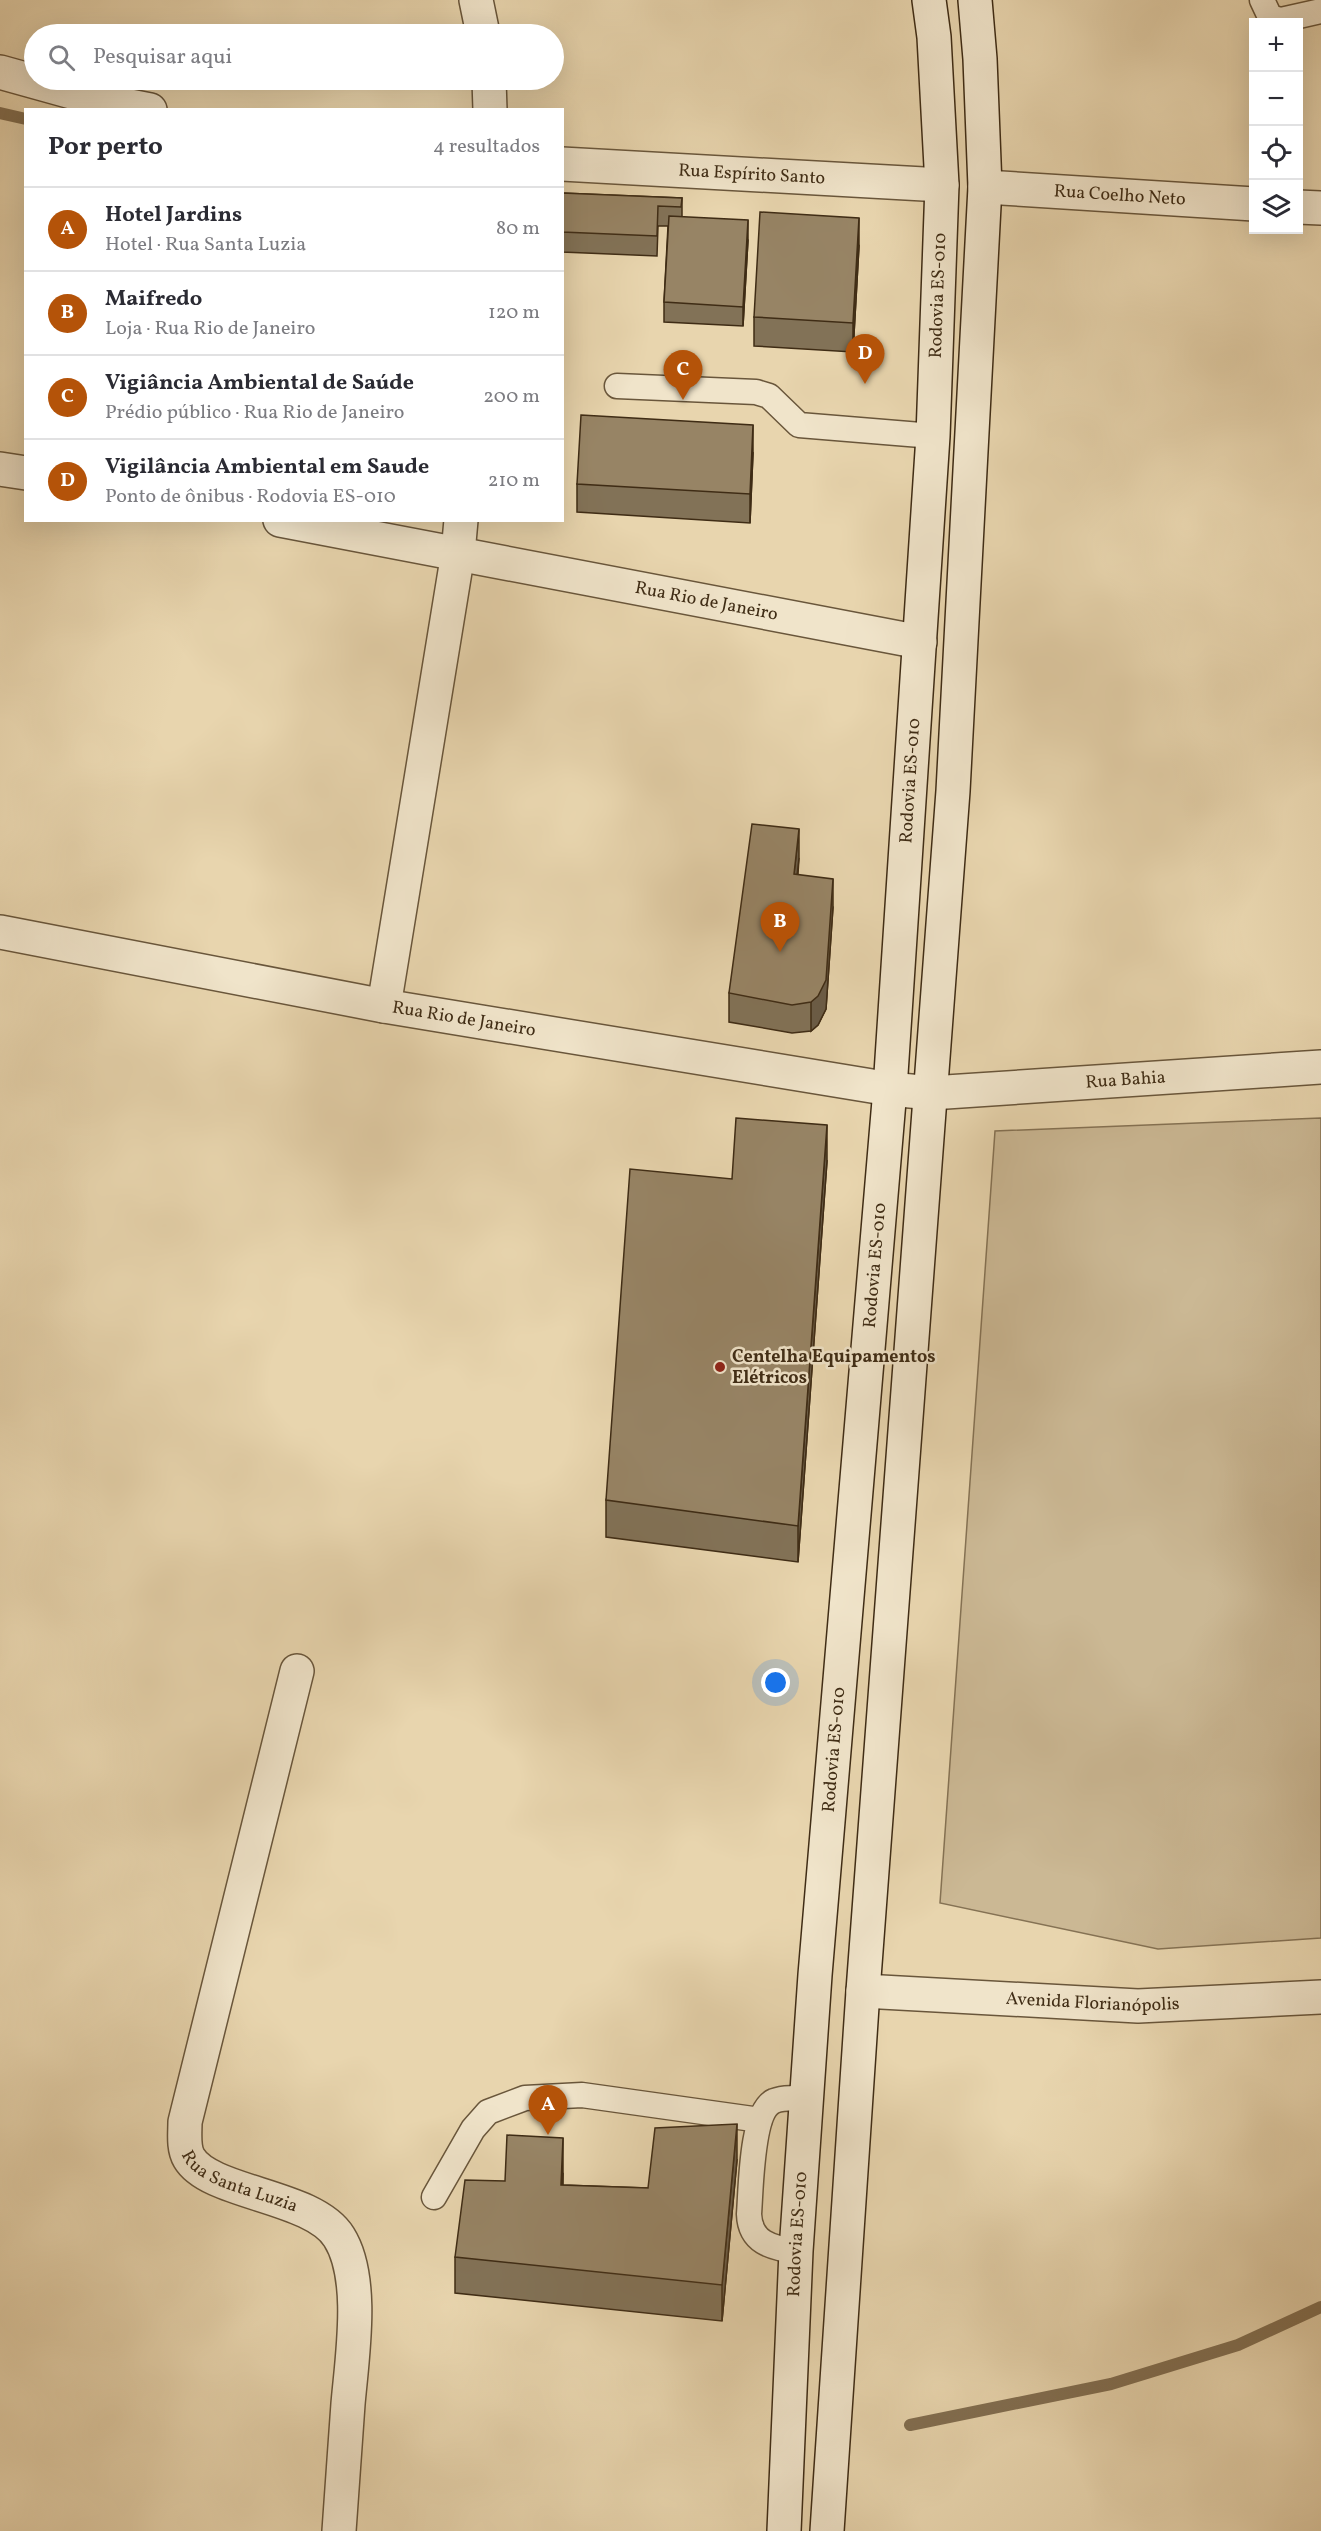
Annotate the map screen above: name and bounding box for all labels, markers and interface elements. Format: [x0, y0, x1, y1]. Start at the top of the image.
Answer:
map controls [1249, 18, 1303, 234]
button: + [1249, 18, 1303, 72]
search box [24, 24, 564, 90]
icon: search [45, 41, 78, 74]
text: Pesquisar aqui [93, 42, 232, 73]
button: − [1249, 72, 1303, 126]
button: locate [1249, 126, 1303, 180]
text: Por perto [48, 129, 163, 165]
text: 4 resultados [433, 133, 540, 161]
street label: Rua Espírito Santo [678, 158, 826, 191]
street label: Rua Coelho Neto [1053, 179, 1186, 212]
button: layers [1249, 180, 1303, 234]
text: Hotel Jardins [105, 200, 242, 231]
text: A [60, 215, 75, 243]
text: 80 m [496, 215, 540, 243]
text: Hotel · Rua Santa Luzia [105, 231, 306, 259]
street label: Rodovia ES-010 [923, 232, 953, 359]
text: Maifredo [105, 284, 202, 315]
text: B [61, 299, 74, 327]
text: 120 m [488, 299, 540, 327]
text: Loja · Rua Rio de Janeiro [105, 315, 315, 343]
pin: D [846, 334, 884, 384]
pin: C [664, 350, 702, 400]
text: Vigiância Ambiental de Saúde [105, 368, 414, 399]
text: C [61, 383, 74, 411]
text: 200 m [483, 383, 540, 411]
text: Prédio público · Rua Rio de Janeiro [105, 399, 404, 427]
text: Vigilância Ambiental em Saude [105, 452, 429, 483]
text: D [60, 467, 75, 495]
text: 210 m [488, 467, 540, 495]
text: Ponto de ônibus · Rodovia ES-010 [105, 483, 396, 511]
street label: Rua Rio de Janeiro [633, 575, 780, 627]
street label: Rodovia ES-010 [894, 717, 927, 844]
pin: B [760, 902, 800, 952]
street label: Rua Rio de Janeiro [390, 995, 537, 1043]
street label: Rua Bahia [1085, 1065, 1166, 1095]
street label: Rodovia ES-010 [857, 1202, 893, 1329]
place label: Centelha Equipamentos Elétricos [732, 1345, 936, 1391]
marker: Centelha Equipamentos Elétricos [713, 1360, 727, 1374]
your location [761, 1668, 790, 1697]
street label: Rodovia ES-010 [816, 1686, 852, 1813]
street label: Avenida Florianópolis [1005, 1986, 1180, 2019]
pin: A [528, 2086, 568, 2135]
street label: Rua Santa Luzia [175, 2146, 302, 2219]
street label: Rodovia ES-010 [782, 2171, 814, 2298]

